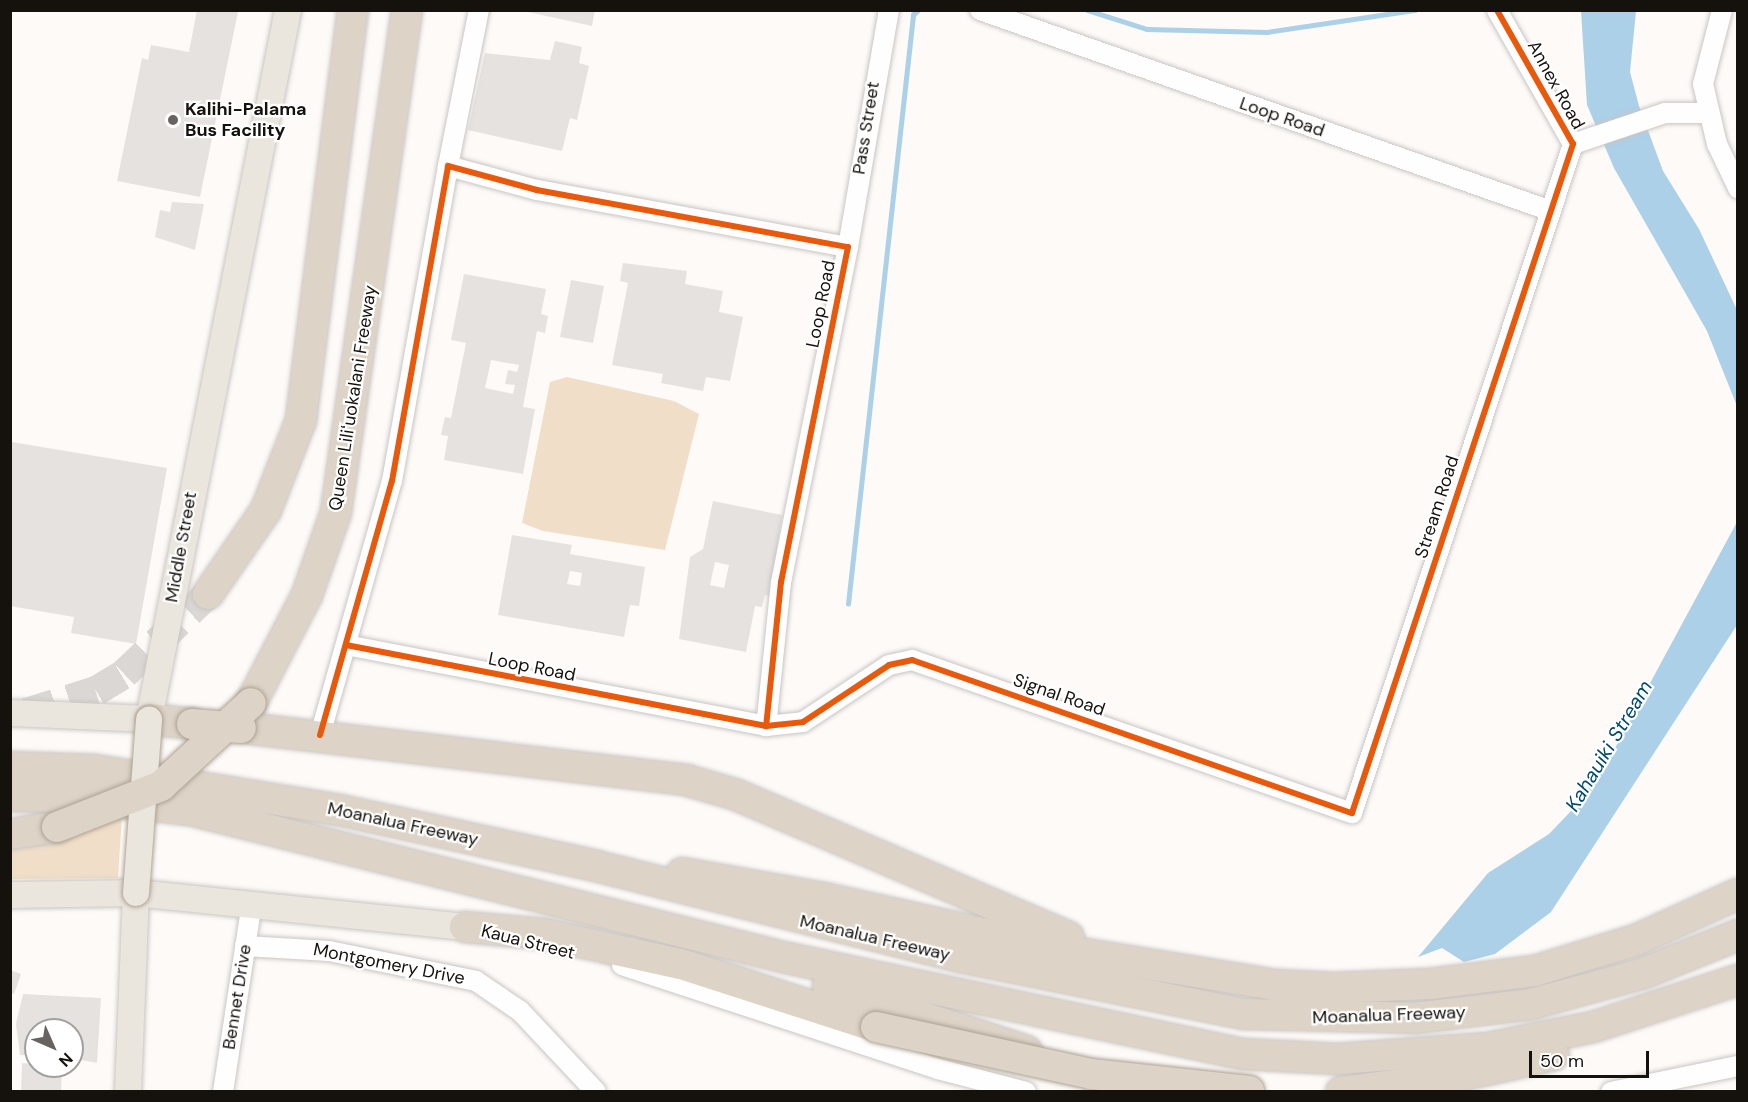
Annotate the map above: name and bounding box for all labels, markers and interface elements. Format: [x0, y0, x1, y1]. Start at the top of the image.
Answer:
street label: Annex Road [1523, 37, 1589, 133]
street label: Pass Street [848, 80, 884, 176]
street label: Loop Road [1237, 92, 1327, 142]
place label: Kalihi-Palama Bus Facility [185, 99, 307, 142]
marker: Kalihi-Palama Bus Facility [166, 113, 180, 127]
street label: Loop Road [802, 259, 840, 349]
street label: Queen Liliʻuokalani Freeway [325, 284, 381, 512]
street label: Stream Road [1410, 453, 1464, 561]
street label: Middle Street [161, 490, 201, 604]
street label: Loop Road [487, 648, 577, 686]
street label: Signal Road [1010, 669, 1108, 721]
water label: Kahauiki Stream [1560, 676, 1658, 816]
street label: Moanalua Freeway [326, 797, 480, 851]
street label: Moanalua Freeway [798, 910, 952, 966]
street label: Kaua Street [479, 920, 577, 964]
street label: Montgomery Drive [311, 939, 467, 989]
street label: Bennet Drive [218, 943, 256, 1051]
street label: Moanalua Freeway [1312, 1002, 1466, 1028]
north arrow [24, 1018, 84, 1078]
scale bar [1532, 1039, 1652, 1077]
text: N [54, 1048, 77, 1071]
text: 50 m [1540, 1049, 1584, 1073]

